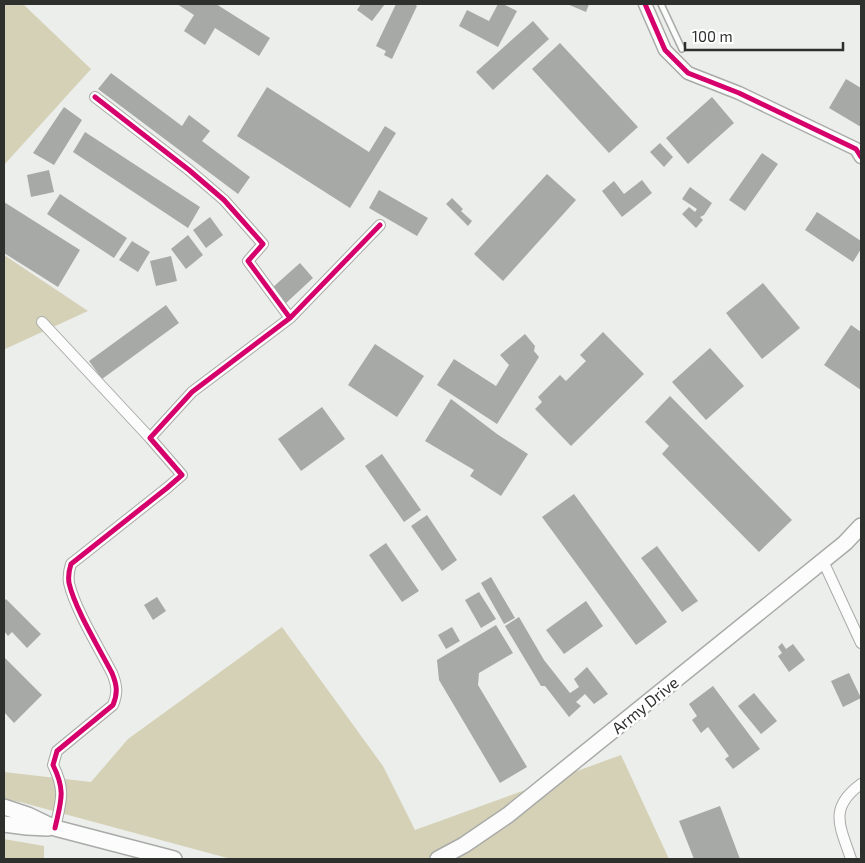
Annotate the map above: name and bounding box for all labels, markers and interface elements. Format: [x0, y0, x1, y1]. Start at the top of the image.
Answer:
scale bar [685, 20, 842, 52]
text: 100 m [692, 27, 733, 45]
street label: Army Drive [608, 672, 682, 737]

